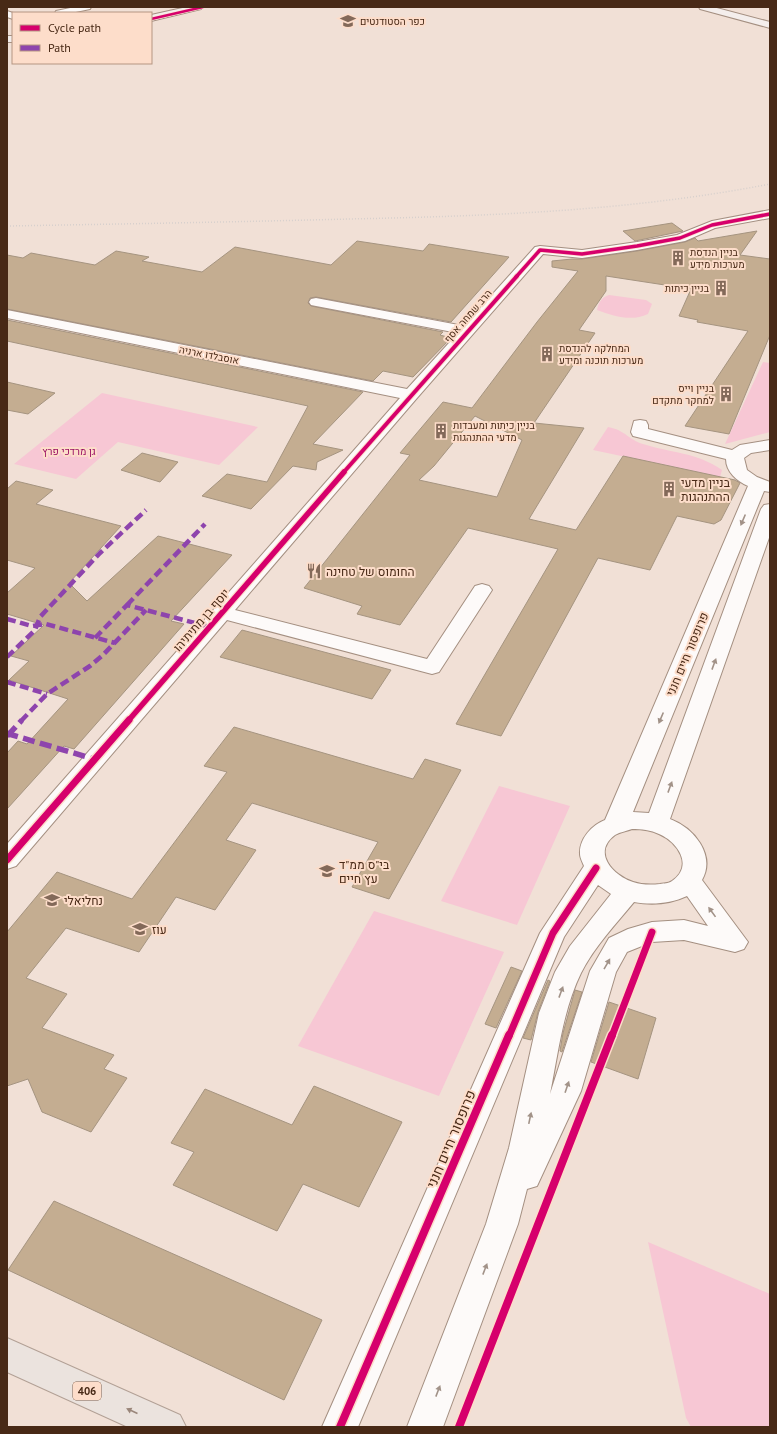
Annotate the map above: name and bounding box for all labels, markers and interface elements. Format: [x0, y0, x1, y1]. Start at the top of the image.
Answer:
legend [12, 12, 152, 64]
school or university icon: כפר הסטודנטים [339, 12, 357, 30]
place label: כפר הסטודנטים [360, 15, 425, 28]
text: Cycle path [48, 20, 101, 35]
text: Path [48, 40, 71, 55]
place label: בניין הנדסת מערכות מידע [690, 246, 745, 271]
building icon: בניין הנדסת מערכות מידע [669, 249, 687, 267]
building icon: בניין כיתות [712, 279, 730, 297]
place label: בניין כיתות [665, 282, 710, 295]
street label: הרב שמחה אסף [441, 287, 495, 345]
place label: המחלקה להנדסת מערכות תוכנה ומידע [559, 342, 643, 367]
street label: אוסבלדו ארניה [178, 343, 240, 367]
building icon: המחלקה להנדסת מערכות תוכנה ומידע [538, 345, 556, 363]
place label: בניין וייס למחקר מתקדם [652, 382, 715, 407]
building icon: בניין וייס למחקר מתקדם [717, 385, 735, 403]
place label: בניין כיתות ומעבדות מדעי ההתנהגות [453, 419, 535, 444]
building icon: בניין כיתות ומעבדות מדעי ההתנהגות [432, 422, 450, 440]
park label: גן מרדכי פרץ [42, 445, 96, 458]
place label: בניין מדעי ההתנהגות [681, 475, 731, 504]
building icon: בניין מדעי ההתנהגות [660, 480, 678, 498]
one-way arrow [740, 515, 746, 526]
restaurant icon: החומוס של טחינה [305, 562, 323, 580]
place label: החומוס של טחינה [326, 564, 414, 579]
street label: יוסף בן מתיתיהו [170, 585, 232, 655]
street label: פרופסור חיים חנני [663, 610, 711, 698]
one-way arrow [712, 658, 718, 670]
one-way arrow [657, 712, 663, 724]
one-way arrow [667, 780, 673, 792]
place label: בי"ס ממ"ד עץ חיים [339, 857, 390, 886]
school or university icon: בי"ס ממ"ד עץ חיים [318, 862, 336, 880]
school or university icon: נחליאלי [43, 891, 61, 909]
place label: נחליאלי [64, 893, 103, 908]
one-way arrow [707, 906, 716, 917]
school or university icon: עוז [131, 920, 149, 938]
place label: עוז [152, 922, 167, 937]
one-way arrow [603, 958, 610, 970]
one-way arrow [558, 985, 564, 997]
one-way arrow [564, 1081, 570, 1093]
street label: פרופסור חיים חנני [422, 1087, 480, 1191]
one-way arrow [528, 1112, 534, 1124]
one-way arrow [482, 1263, 488, 1275]
road number: 406 [73, 1382, 101, 1400]
one-way arrow [436, 1384, 442, 1396]
one-way arrow [126, 1408, 138, 1414]

